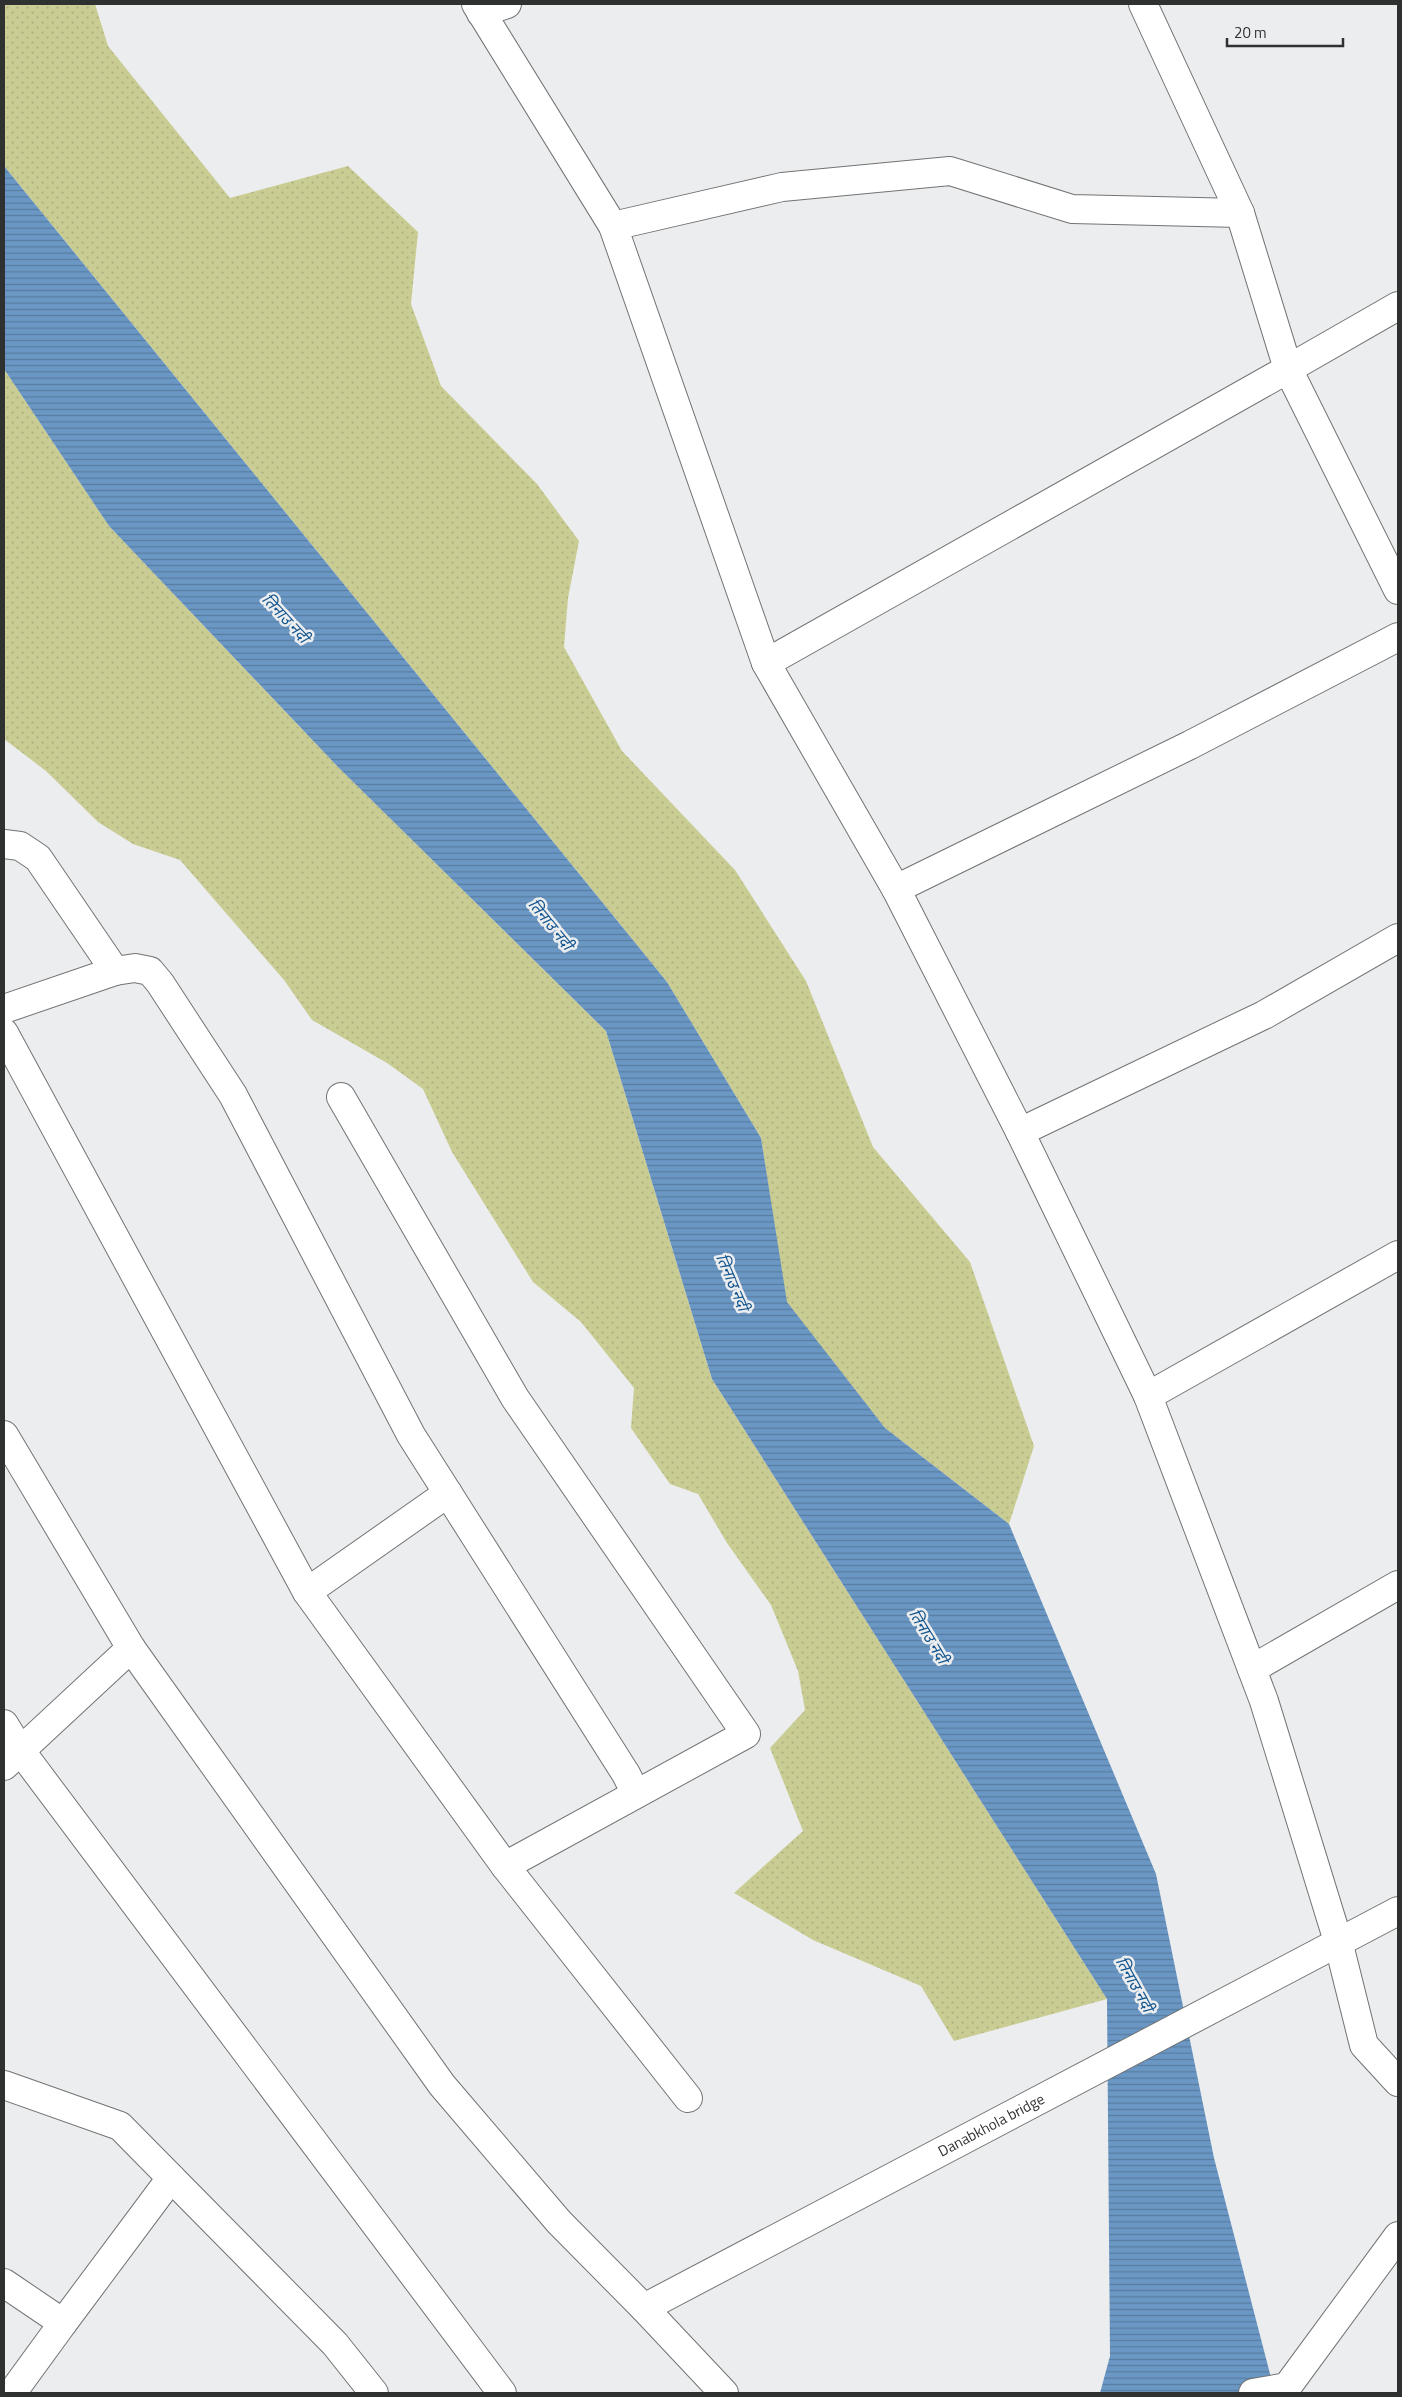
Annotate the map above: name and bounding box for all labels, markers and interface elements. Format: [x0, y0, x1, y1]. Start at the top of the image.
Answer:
scale bar [1227, 15, 1343, 47]
text: 20 m [1234, 21, 1267, 44]
water label: तिनाउ नदी [257, 588, 317, 650]
water label: तिनाउ नदी [523, 893, 581, 957]
water label: तिनाउ नदी [710, 1250, 757, 1317]
water label: तिनाउ नदी [903, 1604, 956, 1670]
water label: तिनाउ नदी [1110, 1952, 1161, 2019]
street label: Danabkhola bridge [934, 2087, 1049, 2162]

